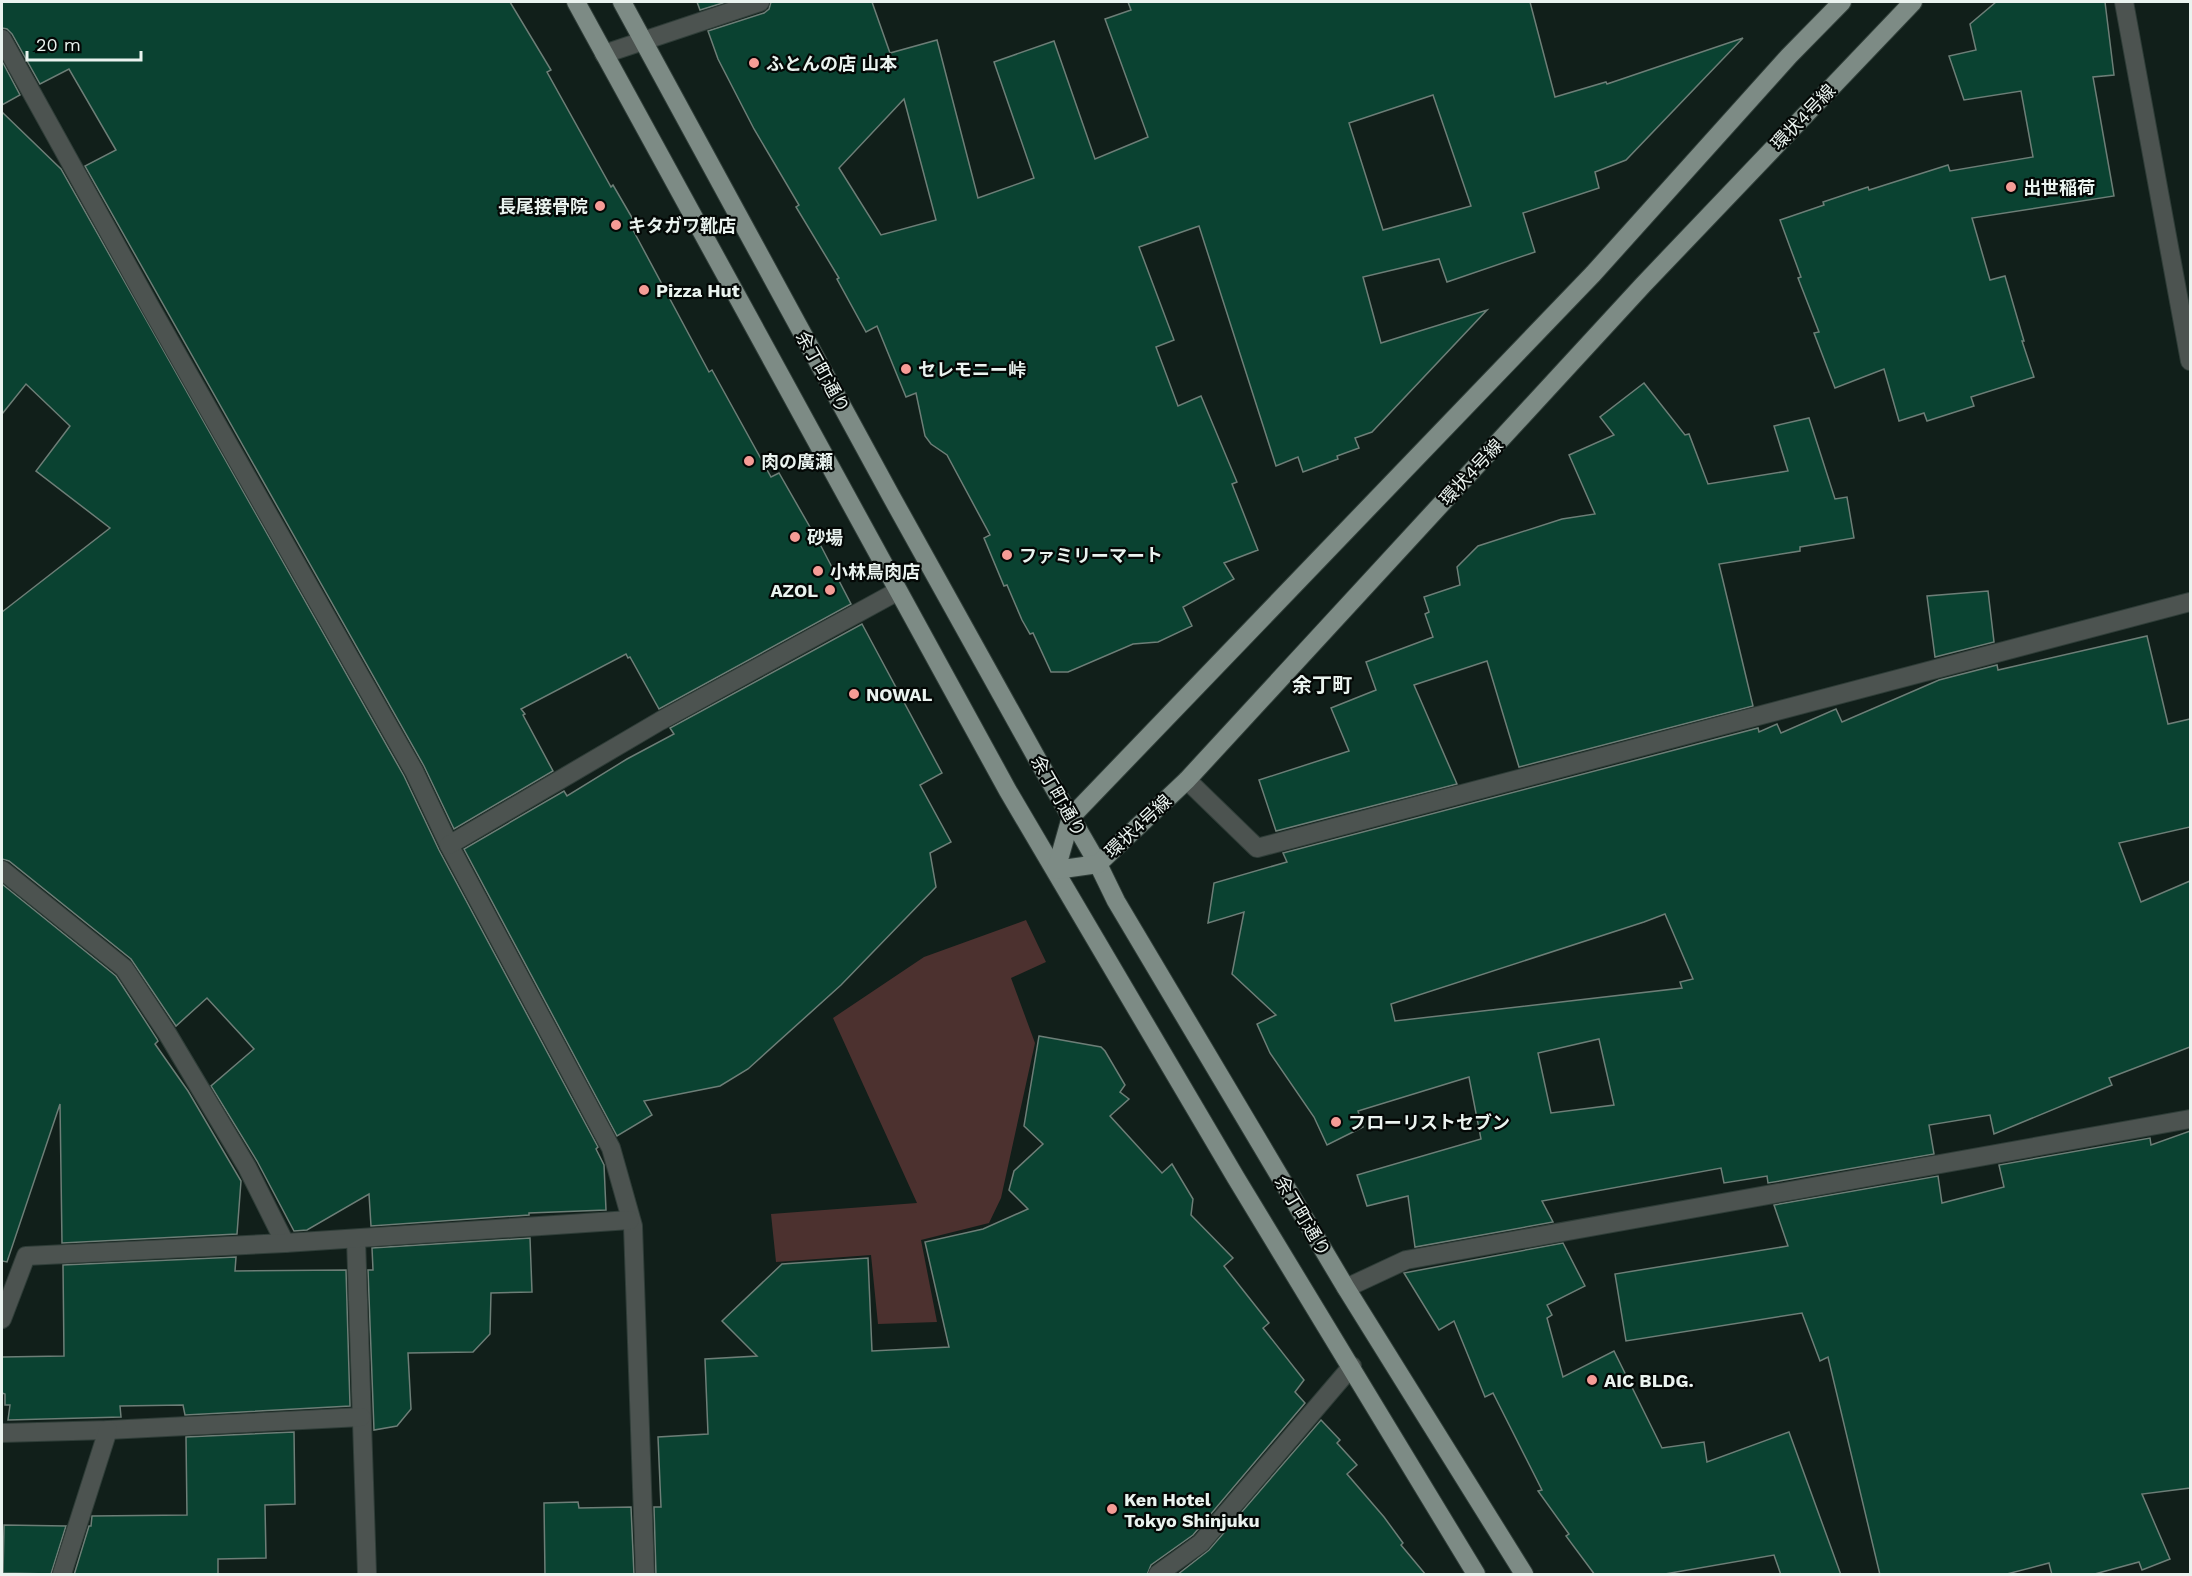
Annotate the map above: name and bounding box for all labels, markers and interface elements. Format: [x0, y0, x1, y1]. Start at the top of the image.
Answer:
scale bar [27, 24, 141, 62]
text: 20 m [36, 34, 81, 55]
place label: ふとんの店 山本 [766, 53, 897, 74]
marker: ふとんの店 山本 [747, 56, 761, 70]
street label: 環状4号線 [1767, 80, 1839, 154]
place label: 出世稲荷 [2023, 177, 2095, 198]
marker: 出世稲荷 [2004, 180, 2018, 194]
place label: 長尾接骨院 [498, 196, 588, 217]
marker: 長尾接骨院 [593, 199, 607, 213]
place label: キタガワ靴店 [628, 215, 736, 236]
marker: キタガワ靴店 [609, 218, 623, 232]
place label: Pizza Hut [656, 280, 740, 301]
marker: Pizza Hut [637, 283, 651, 297]
street label: 余丁町通り [792, 328, 854, 416]
place label: セレモニー峠 [918, 359, 1026, 380]
marker: セレモニー峠 [899, 362, 913, 376]
street label: 環状4号線 [1435, 434, 1507, 510]
place label: 肉の廣瀬 [761, 451, 833, 472]
marker: 肉の廣瀬 [742, 454, 756, 468]
place label: 砂場 [807, 527, 843, 548]
marker: 砂場 [788, 530, 802, 544]
place label: ファミリーマート [1019, 545, 1163, 566]
marker: ファミリーマート [1000, 548, 1014, 562]
place label: 小林鳥肉店 [830, 561, 920, 582]
marker: 小林鳥肉店 [811, 564, 825, 578]
place label: AZOL [770, 580, 818, 601]
marker: AZOL [823, 583, 837, 597]
district label: 余丁町 [1292, 673, 1352, 697]
place label: NOWAL [866, 684, 932, 705]
marker: NOWAL [847, 687, 861, 701]
street label: 余丁町通り [1027, 752, 1091, 840]
street label: 環状4号線 [1100, 790, 1176, 862]
place label: フローリストセブン [1348, 1112, 1510, 1133]
marker: フローリストセブン [1329, 1115, 1343, 1129]
street label: 余丁町通り [1271, 1172, 1335, 1260]
place label: AIC BLDG. [1604, 1370, 1694, 1391]
marker: AIC BLDG. [1585, 1373, 1599, 1387]
place label: Ken Hotel Tokyo Shinjuku [1124, 1489, 1260, 1531]
marker: Ken Hotel Tokyo Shinjuku [1105, 1502, 1119, 1516]

